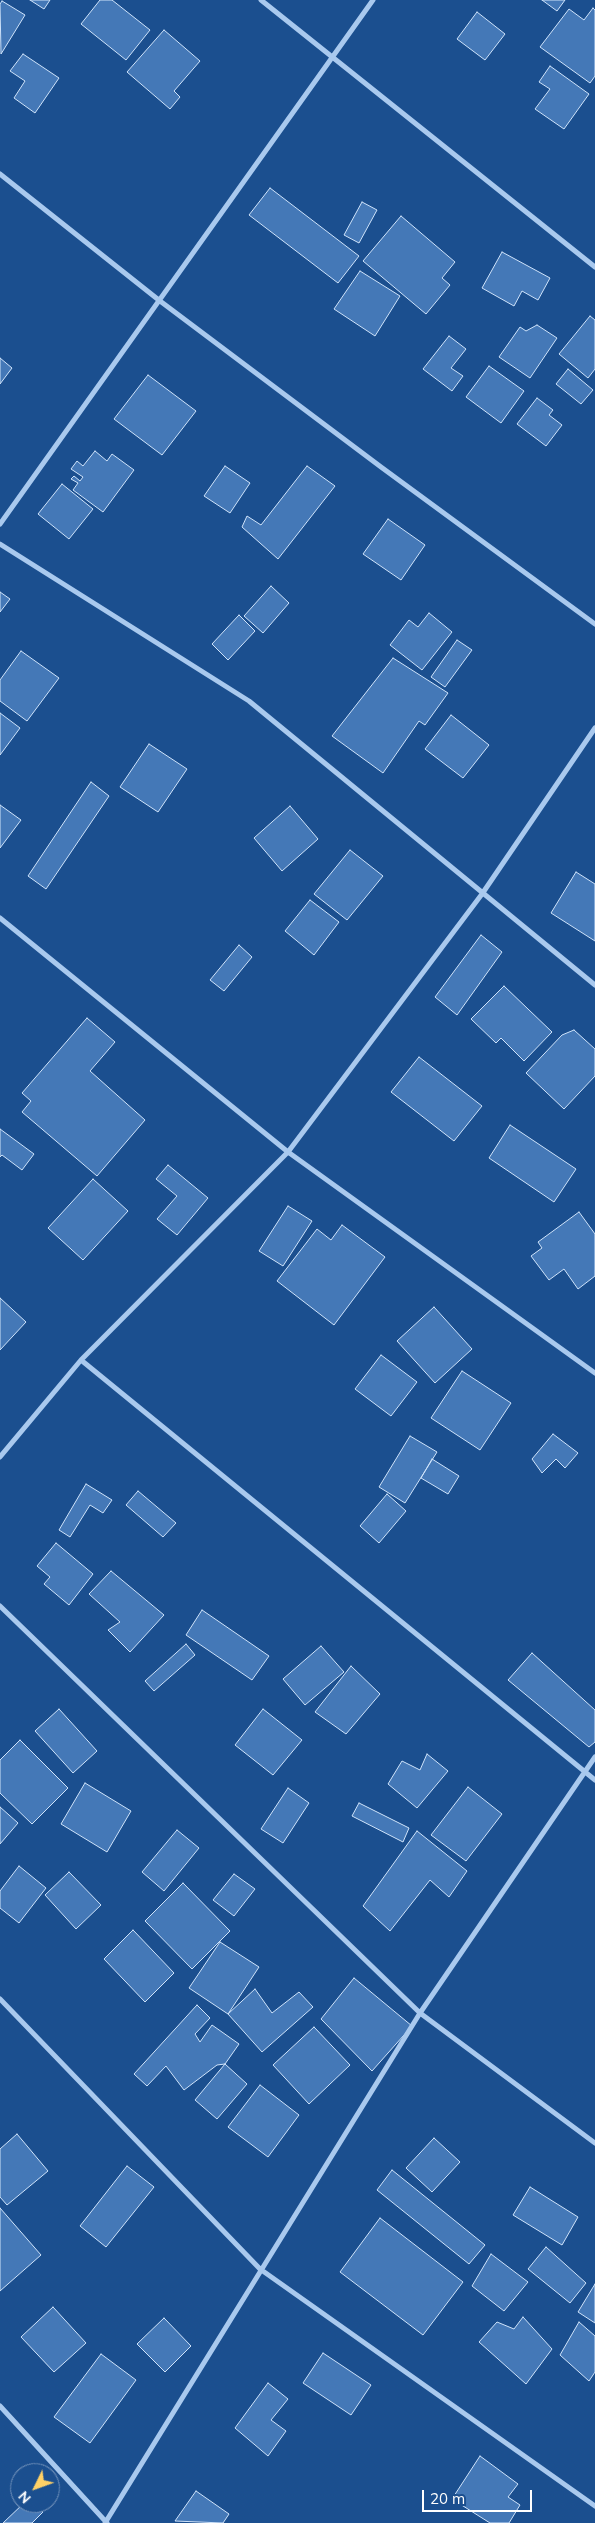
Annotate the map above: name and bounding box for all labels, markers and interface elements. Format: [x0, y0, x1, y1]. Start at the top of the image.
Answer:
north arrow [10, 2463, 60, 2513]
scale bar [425, 2480, 535, 2512]
text: N [14, 2487, 35, 2507]
text: 20 m [430, 2489, 465, 2508]

